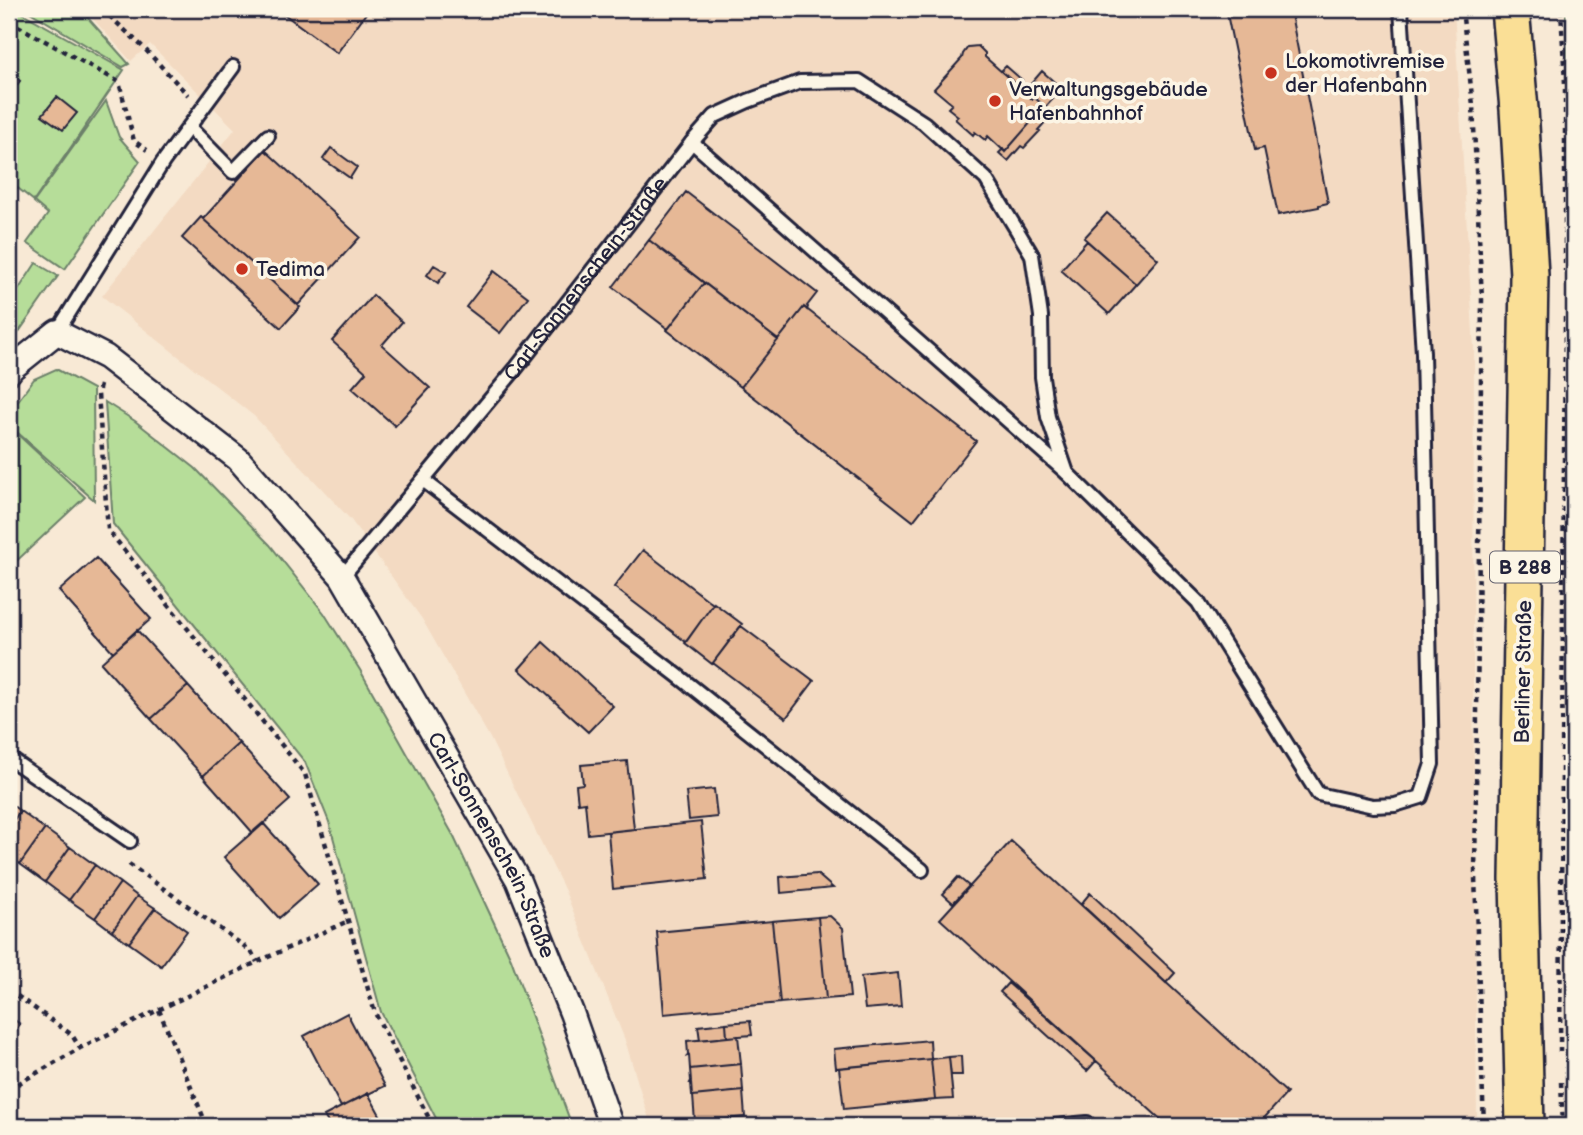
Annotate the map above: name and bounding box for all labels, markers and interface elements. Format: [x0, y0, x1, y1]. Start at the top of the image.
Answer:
place label: Lokomotivremise der Hafenbahn [1285, 49, 1445, 98]
marker: Lokomotivremise der Hafenbahn [1263, 65, 1279, 81]
place label: Verwaltungsgebäude Hafenbahnhof [1009, 77, 1208, 126]
marker: Verwaltungsgebäude Hafenbahnhof [987, 93, 1003, 109]
street label: Carl-Sonnenschein-Straße [499, 172, 673, 386]
place label: Tedima [256, 257, 325, 282]
marker: Tedima [234, 261, 250, 277]
road number: B 288 [1490, 552, 1560, 582]
street label: Berliner Straße [1510, 600, 1537, 744]
street label: Carl-Sonnenschein-Straße [422, 728, 560, 962]

